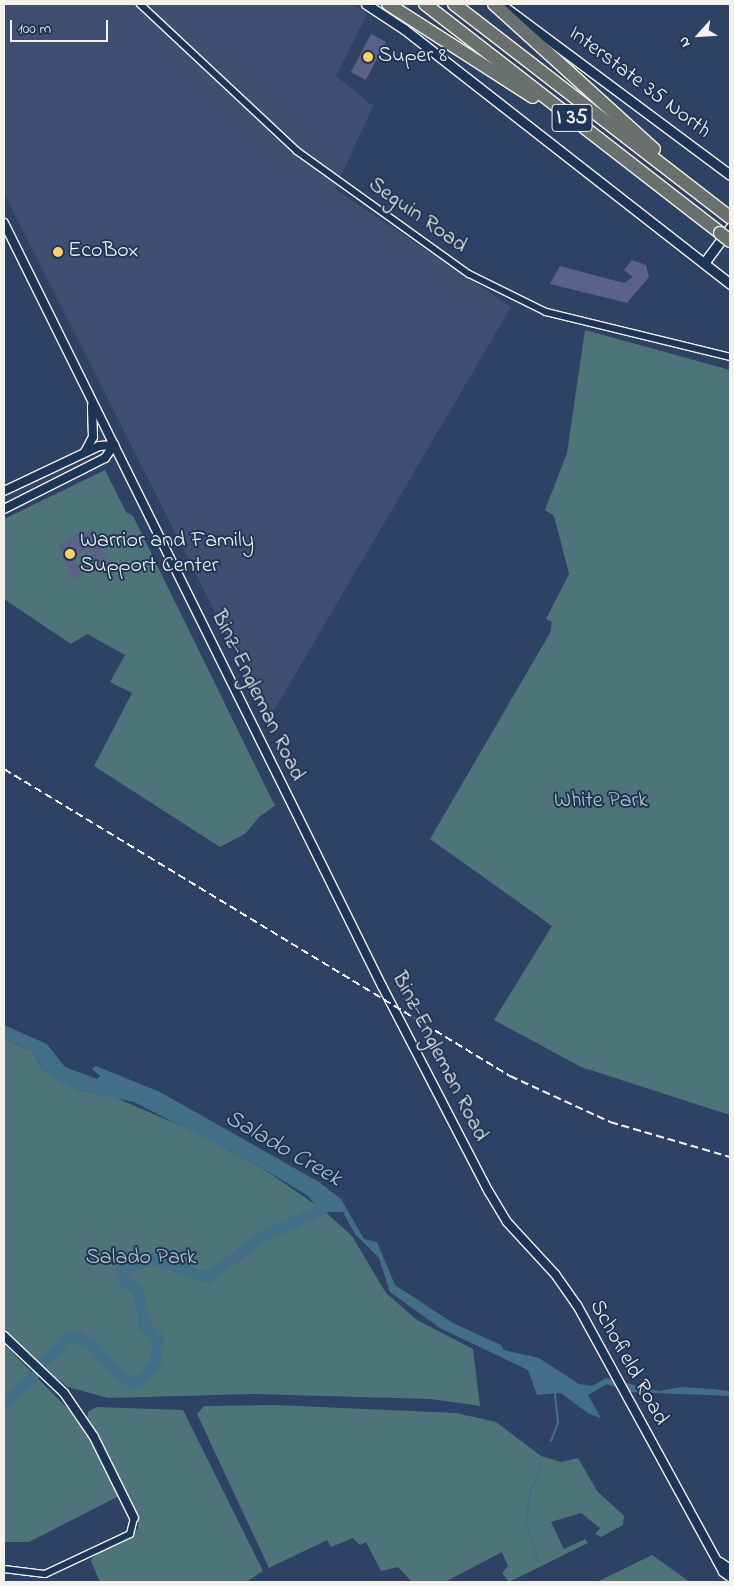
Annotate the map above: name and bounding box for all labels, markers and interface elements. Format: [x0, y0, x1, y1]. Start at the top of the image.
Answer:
scale bar [12, 10, 110, 42]
north arrow [674, 10, 724, 60]
text: 100 m [18, 18, 51, 40]
street label: Interstate 35 North [563, 21, 715, 145]
place label: Super 8 [378, 44, 447, 70]
marker: Super 8 [362, 51, 374, 63]
road number: I 35 [551, 100, 593, 136]
street label: Seguin Road [363, 172, 471, 260]
place label: EcoBox [68, 239, 139, 265]
marker: EcoBox [52, 246, 64, 258]
place label: Warrior and Family Support Center [80, 528, 254, 580]
marker: Warrior and Family Support Center [64, 548, 76, 560]
street label: Binz-Engleman Road [204, 606, 310, 786]
park label: White Park [554, 789, 648, 815]
street label: Binz-Engleman Road [385, 968, 493, 1146]
water label: Salado Creek [220, 1104, 346, 1194]
park label: Salado Park [86, 1246, 196, 1272]
street label: Schofield Road [583, 1296, 673, 1430]

